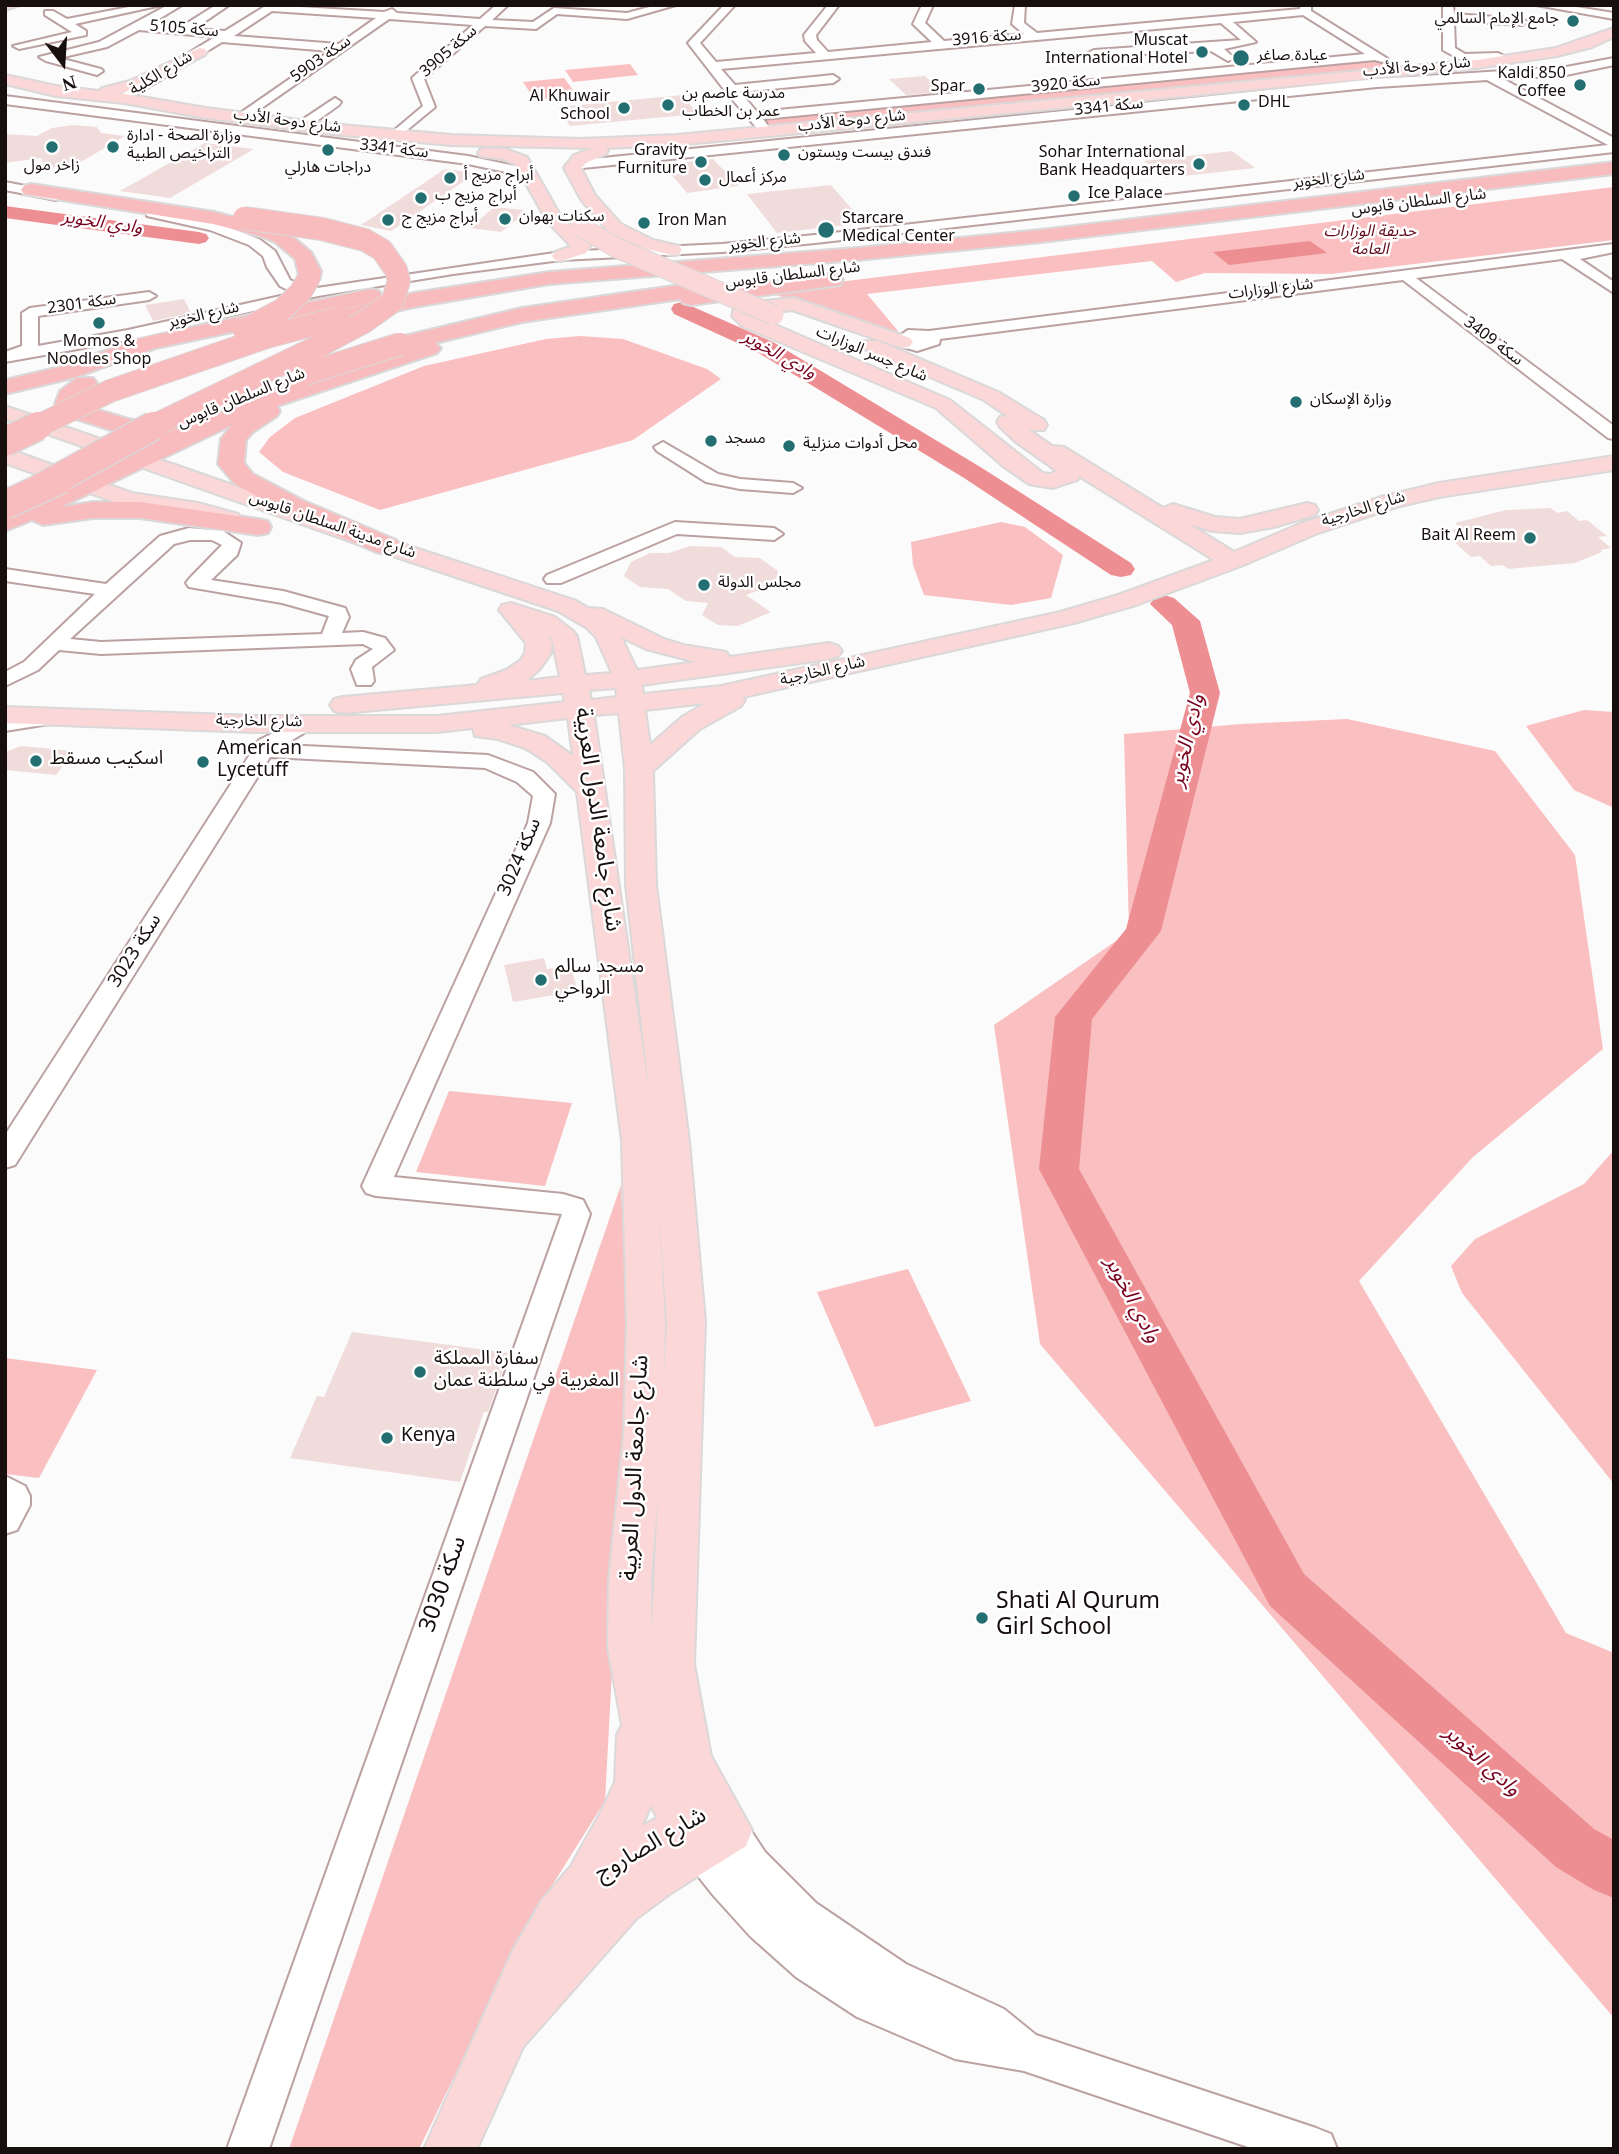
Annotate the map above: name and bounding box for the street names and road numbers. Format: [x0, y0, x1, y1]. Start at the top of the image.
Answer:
street label: سكة 5105 [149, 18, 219, 44]
street label: سكة 3905 [418, 23, 482, 83]
street label: سكة 3916 [952, 27, 1022, 53]
street label: سكة 5903 [288, 33, 356, 89]
street label: شارع الكلية [127, 49, 197, 101]
street label: شارع دوحة الأدب [1362, 55, 1472, 83]
street label: سكة 3920 [1031, 73, 1101, 99]
street label: سكة 3341 [1074, 96, 1144, 122]
street label: شارع دوحة الأدب [232, 107, 342, 139]
street label: شارع دوحة الأدب [797, 108, 907, 138]
street label: سكة 3341 [358, 137, 430, 165]
street label: شارع الخوير [1292, 167, 1366, 195]
street label: شارع السلطان قابوس [1350, 186, 1488, 222]
street label: شارع الخوير [728, 231, 802, 257]
street label: شارع السلطان قابوس [724, 259, 862, 295]
street label: شارع الوزارات [1227, 276, 1315, 306]
street label: سكة 2301 [46, 292, 118, 320]
street label: شارع الخوير [167, 300, 241, 334]
street label: سكة 3409 [1459, 315, 1525, 371]
street label: شارع جسر الوزارات [813, 324, 929, 388]
street label: شارع السلطان قابوس [175, 366, 309, 434]
street label: شارع مدينة السلطان قابوس [246, 489, 418, 565]
street label: شارع الخارجية [1320, 489, 1408, 533]
street label: شارع الخارجية [779, 654, 867, 692]
street label: شارع جامعة الدول العربية [566, 706, 624, 934]
street label: شارع الخارجية [216, 713, 302, 733]
street label: سكة 3024 [495, 816, 549, 900]
street label: سكة 3023 [106, 911, 168, 993]
street label: شارع جامعة الدول العربية [618, 1354, 658, 1582]
street label: سكة 3030 [417, 1533, 475, 1637]
street label: شارع الصاروج [591, 1804, 713, 1890]

